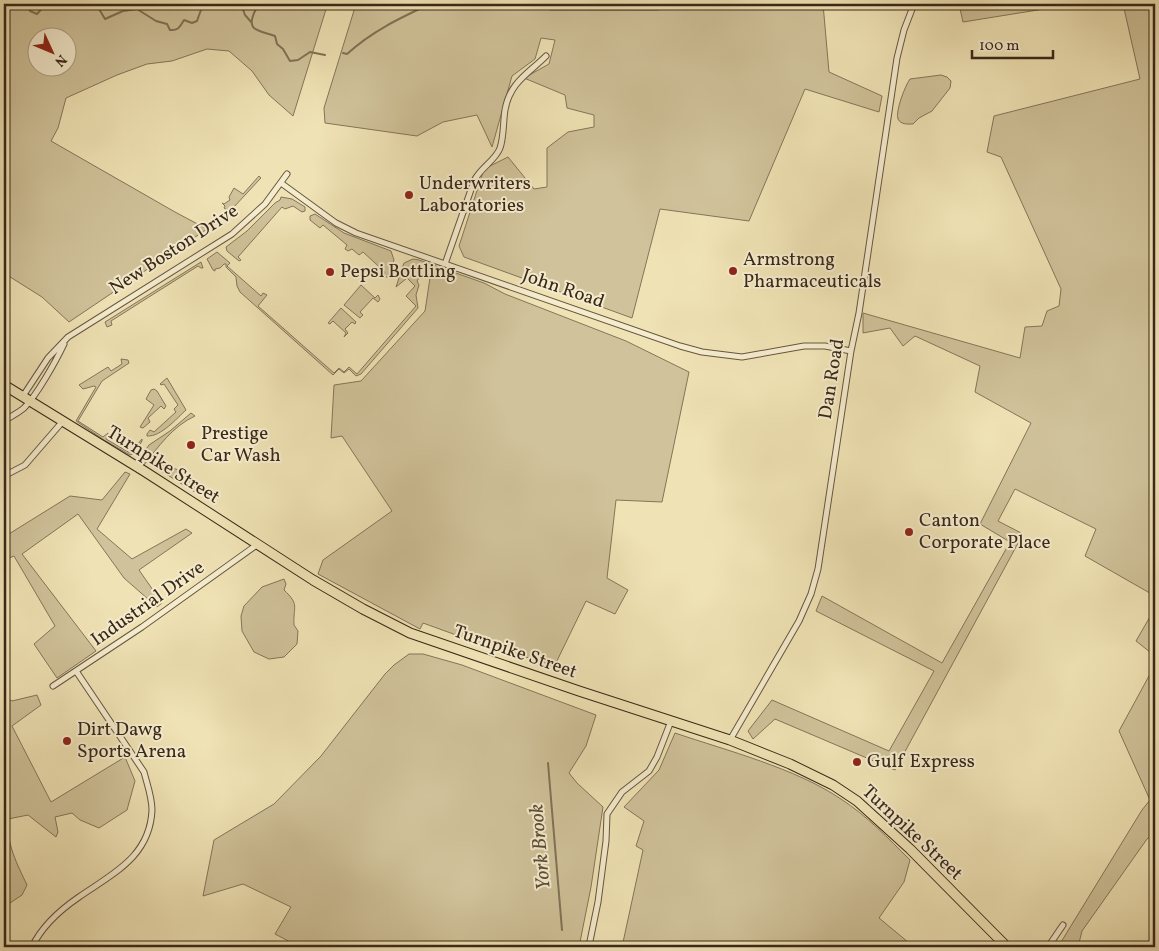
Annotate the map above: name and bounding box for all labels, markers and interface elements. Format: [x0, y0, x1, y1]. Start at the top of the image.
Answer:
north arrow [28, 28, 78, 78]
scale bar [972, 28, 1053, 60]
text: 100 m [979, 36, 1019, 57]
text: N [50, 50, 71, 70]
place label: Underwriters Laboratories [419, 171, 531, 219]
marker: Underwriters Laboratories [403, 189, 415, 201]
street label: New Boston Drive [104, 199, 244, 301]
place label: Armstrong Pharmaceuticals [743, 247, 881, 295]
place label: Pepsi Bottling [340, 259, 456, 285]
street label: John Road [518, 263, 608, 315]
marker: Armstrong Pharmaceuticals [727, 265, 739, 277]
marker: Pepsi Bottling [324, 266, 336, 278]
street label: Dan Road [813, 337, 851, 421]
street label: Turnpike Street [101, 420, 225, 511]
place label: Prestige Car Wash [201, 421, 281, 469]
marker: Prestige Car Wash [185, 439, 197, 451]
place label: Canton Corporate Place [919, 508, 1051, 556]
marker: Canton Corporate Place [903, 526, 915, 538]
street label: Industrial Drive [86, 555, 210, 653]
street label: Turnpike Street [450, 619, 581, 685]
place label: Dirt Dawg Sports Arena [77, 717, 186, 765]
marker: Dirt Dawg Sports Arena [61, 735, 73, 747]
place label: Gulf Express [867, 749, 975, 775]
marker: Gulf Express [851, 756, 863, 768]
street label: Turnpike Street [856, 779, 968, 887]
water label: York Brook [523, 803, 559, 891]

